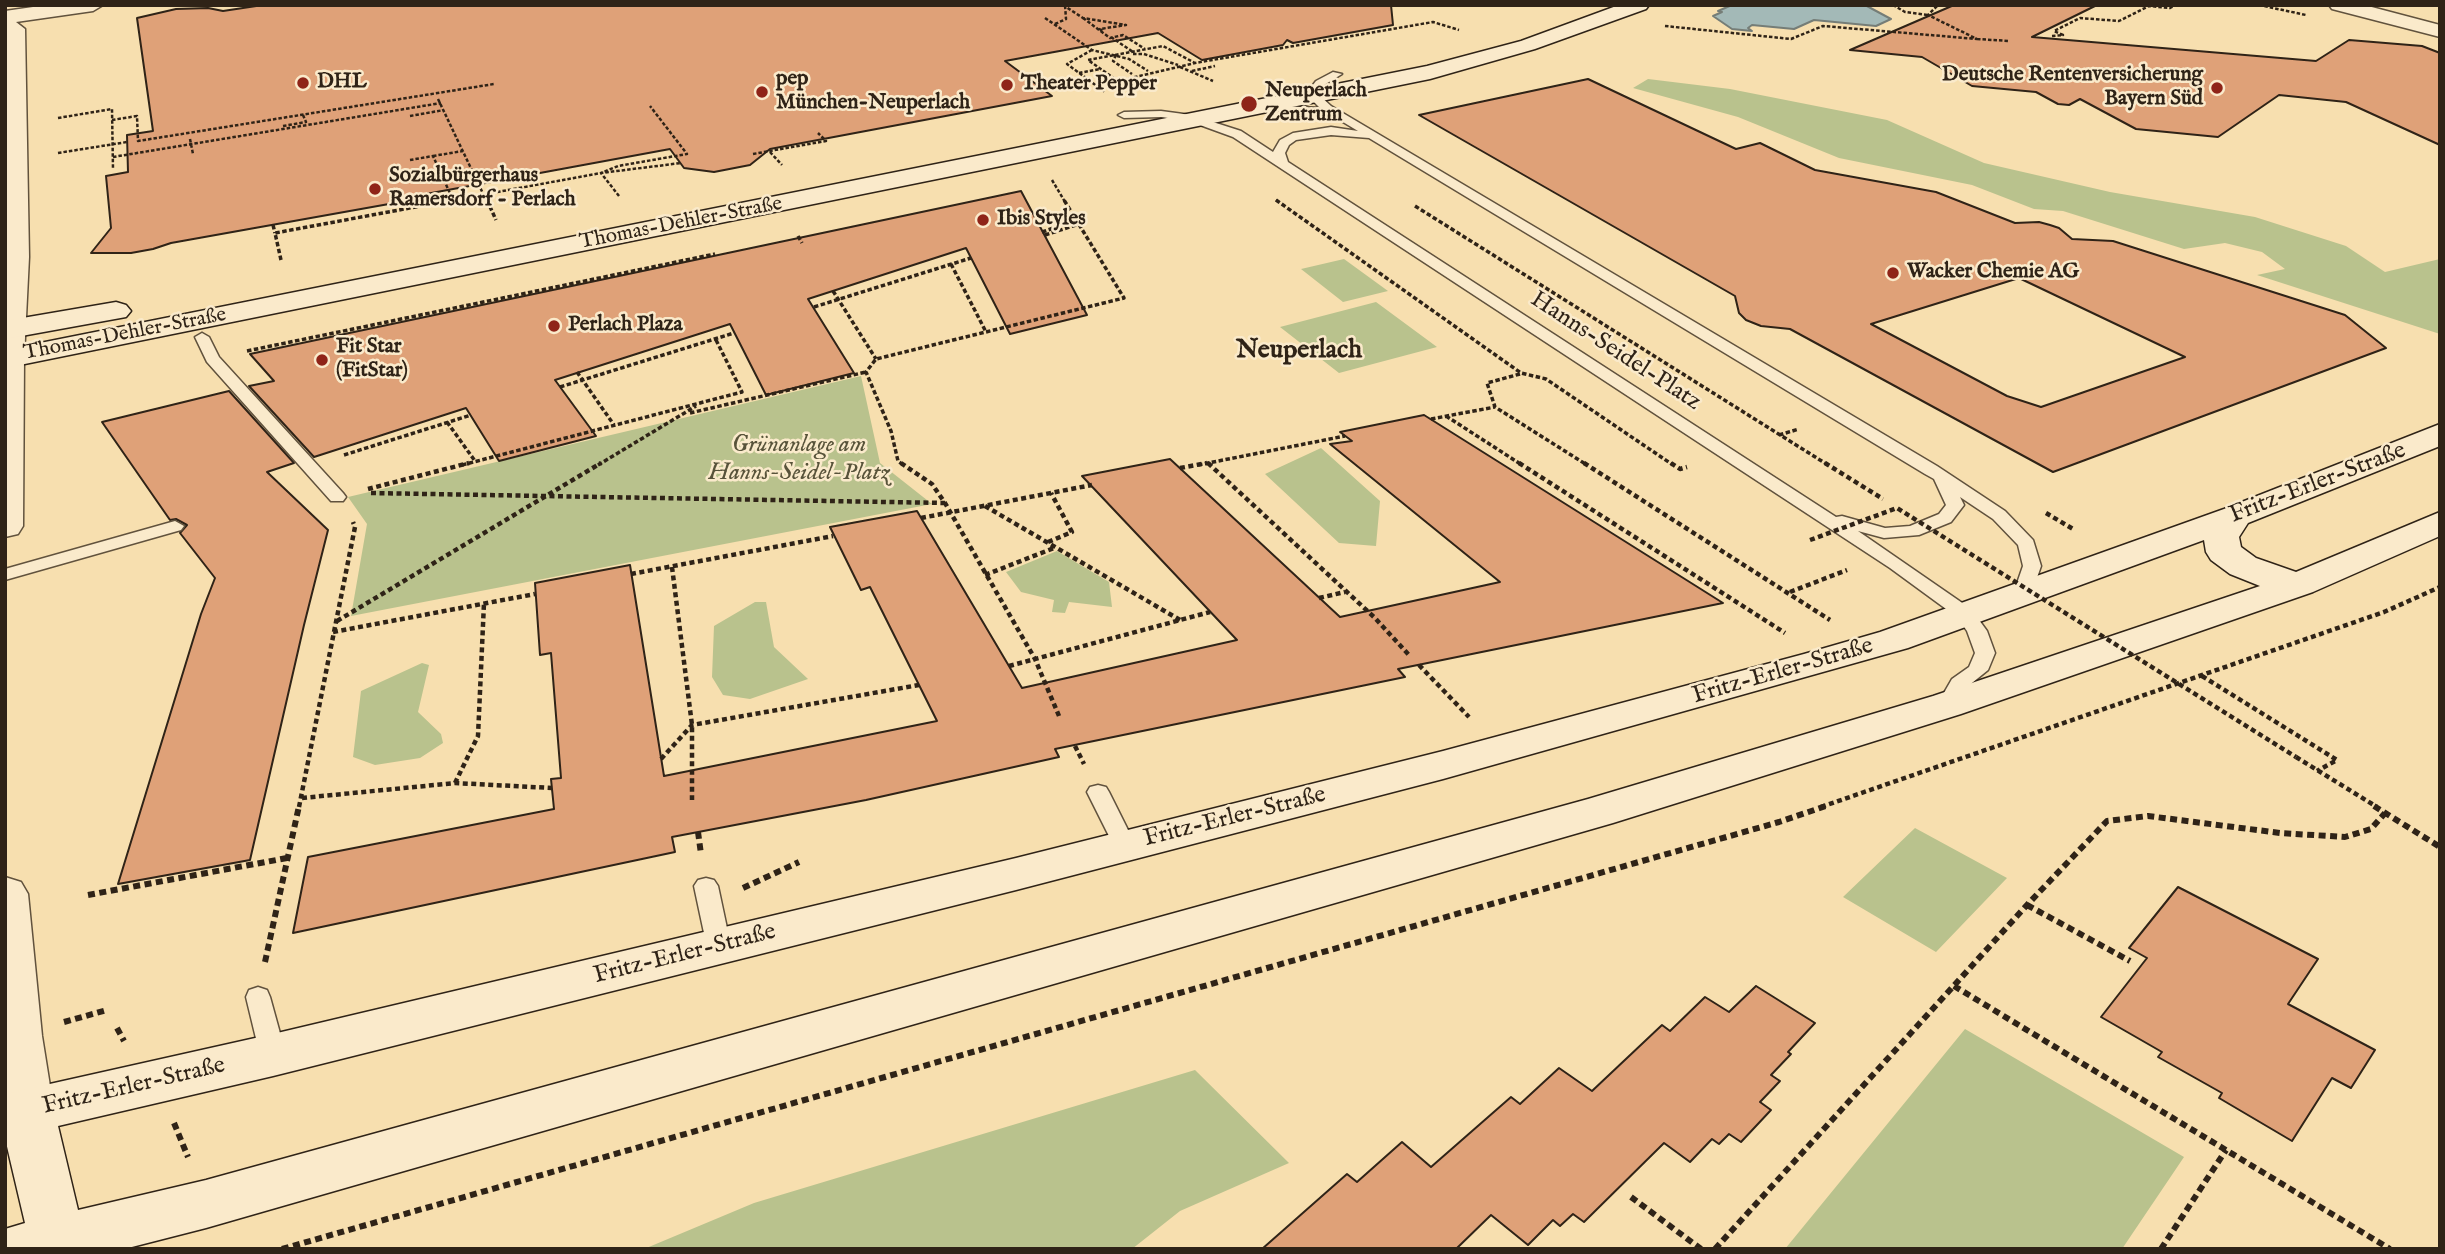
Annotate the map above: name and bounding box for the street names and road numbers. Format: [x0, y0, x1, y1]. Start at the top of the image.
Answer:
street label: Thomas-Dehler-Straße [578, 192, 784, 256]
street label: Hanns-Seidel-Platz [1524, 286, 1706, 418]
street label: Thomas-Dehler-Straße [22, 303, 228, 367]
street label: Fritz-Erler-Straße [2226, 437, 2410, 531]
street label: Fritz-Erler-Straße [1689, 632, 1877, 712]
street label: Fritz-Erler-Straße [1141, 781, 1329, 855]
street label: Fritz-Erler-Straße [591, 918, 779, 992]
street label: Fritz-Erler-Straße [40, 1052, 228, 1122]

